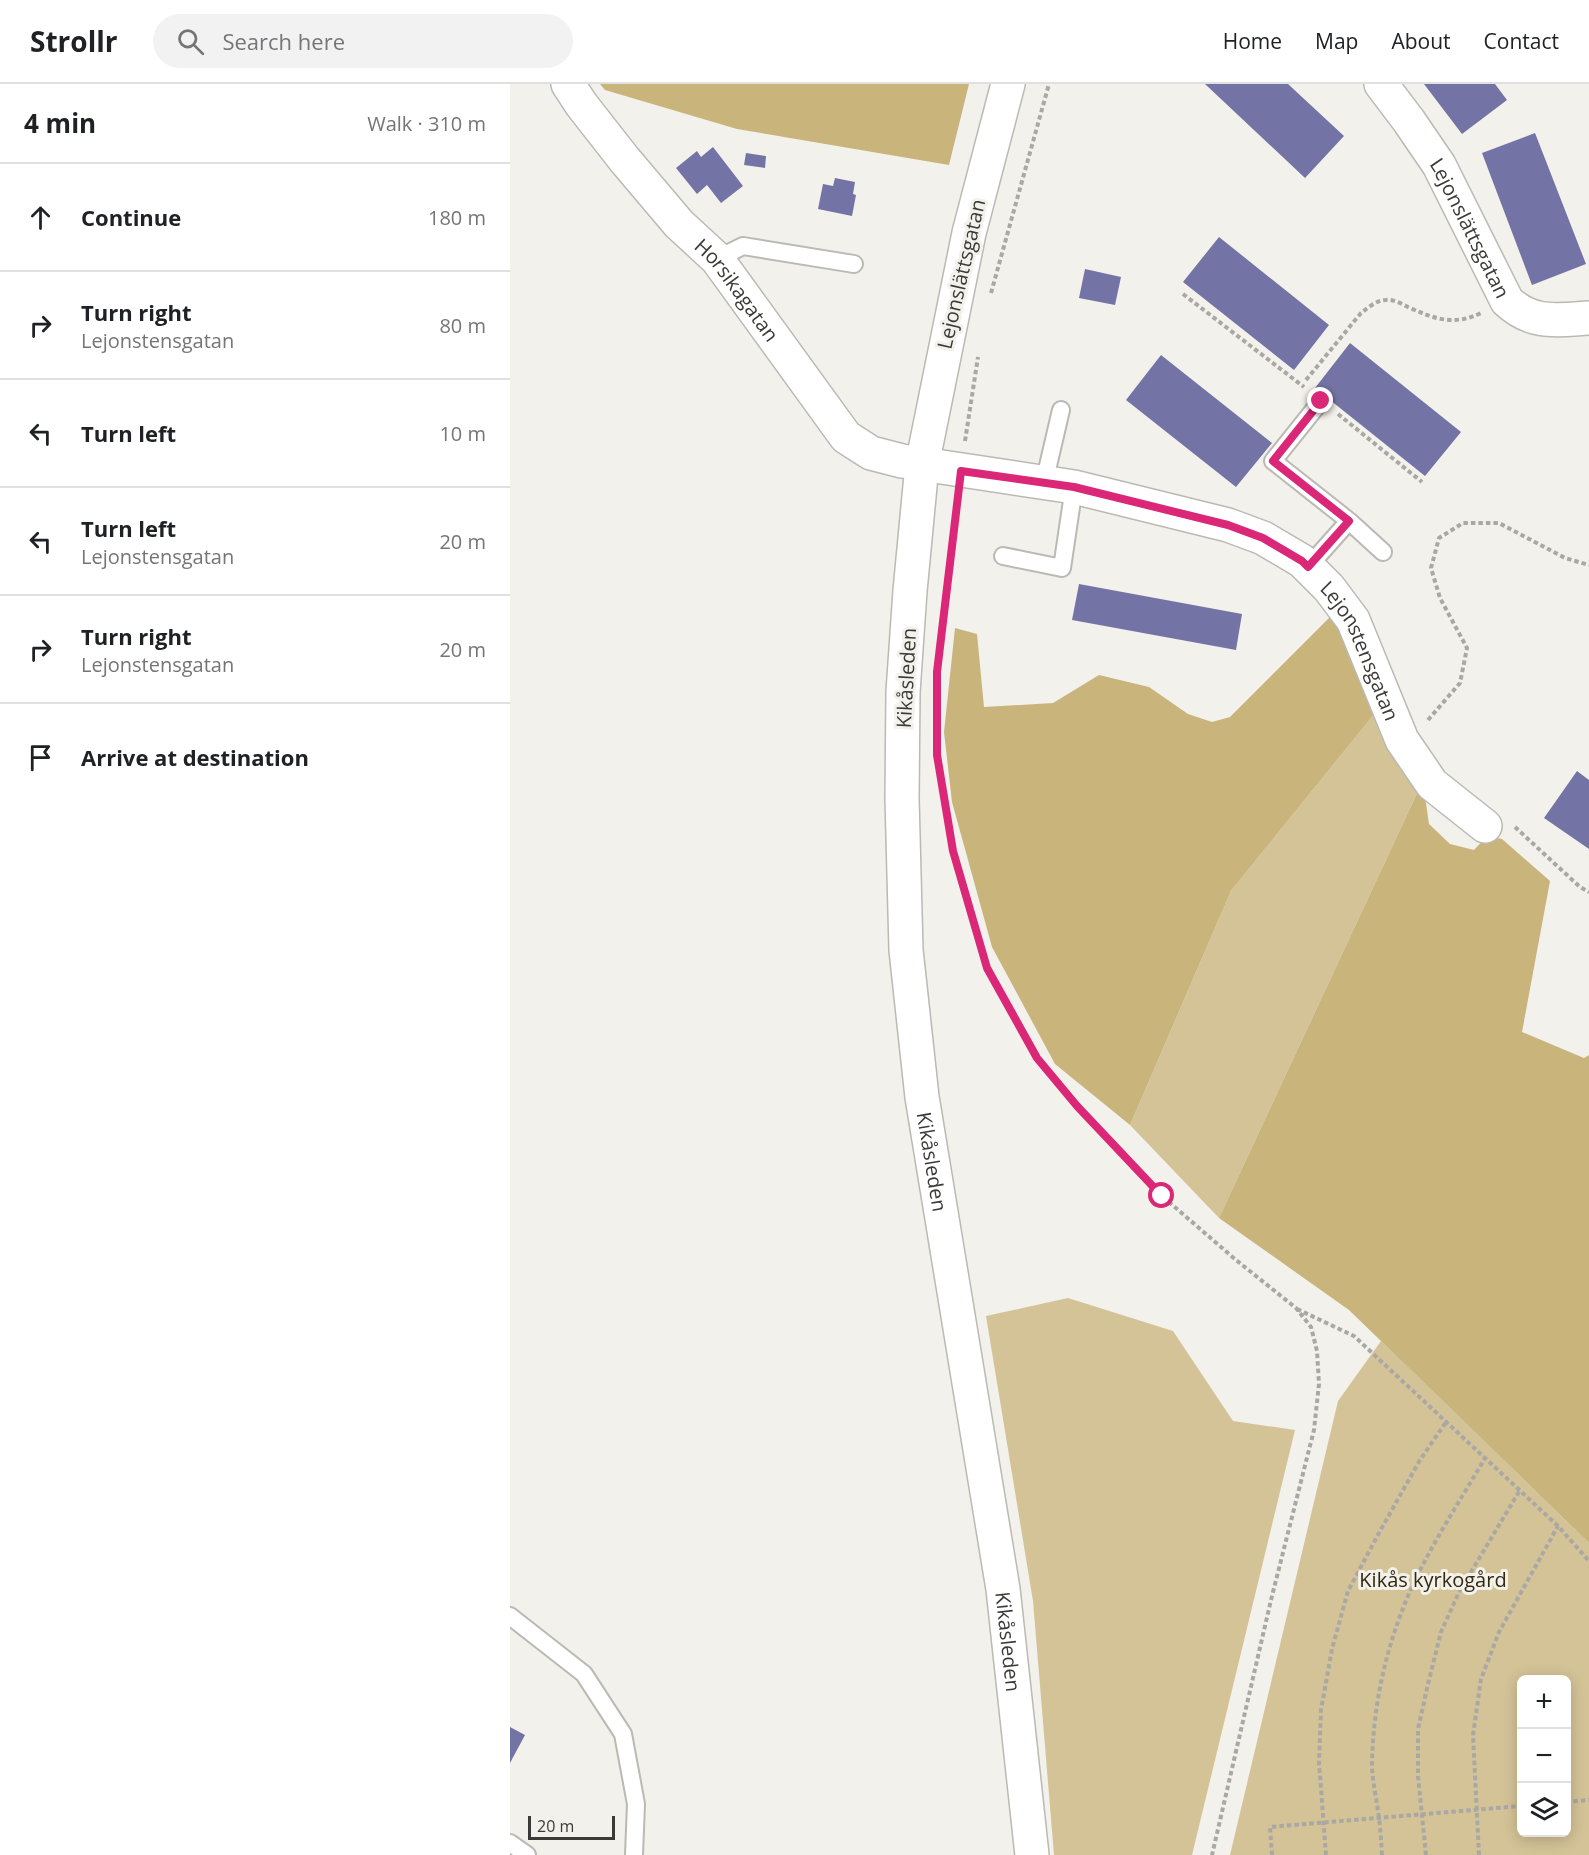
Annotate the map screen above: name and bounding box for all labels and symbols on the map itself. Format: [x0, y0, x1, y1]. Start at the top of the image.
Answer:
street label: Lejonslättsgatan [1424, 152, 1517, 302]
street label: Lejonslättsgatan [931, 196, 991, 352]
street label: Horsikagatan [689, 232, 786, 347]
route end [1307, 387, 1333, 413]
street label: Lejonstensgatan [1315, 574, 1406, 724]
street label: Kikåsleden [890, 627, 922, 729]
street label: Kikåsleden [911, 1110, 954, 1213]
route start [1148, 1182, 1174, 1208]
park label: Kikås kyrkogård [1359, 1566, 1507, 1593]
street label: Kikåsleden [990, 1590, 1028, 1693]
scale bar [528, 1813, 615, 1840]

